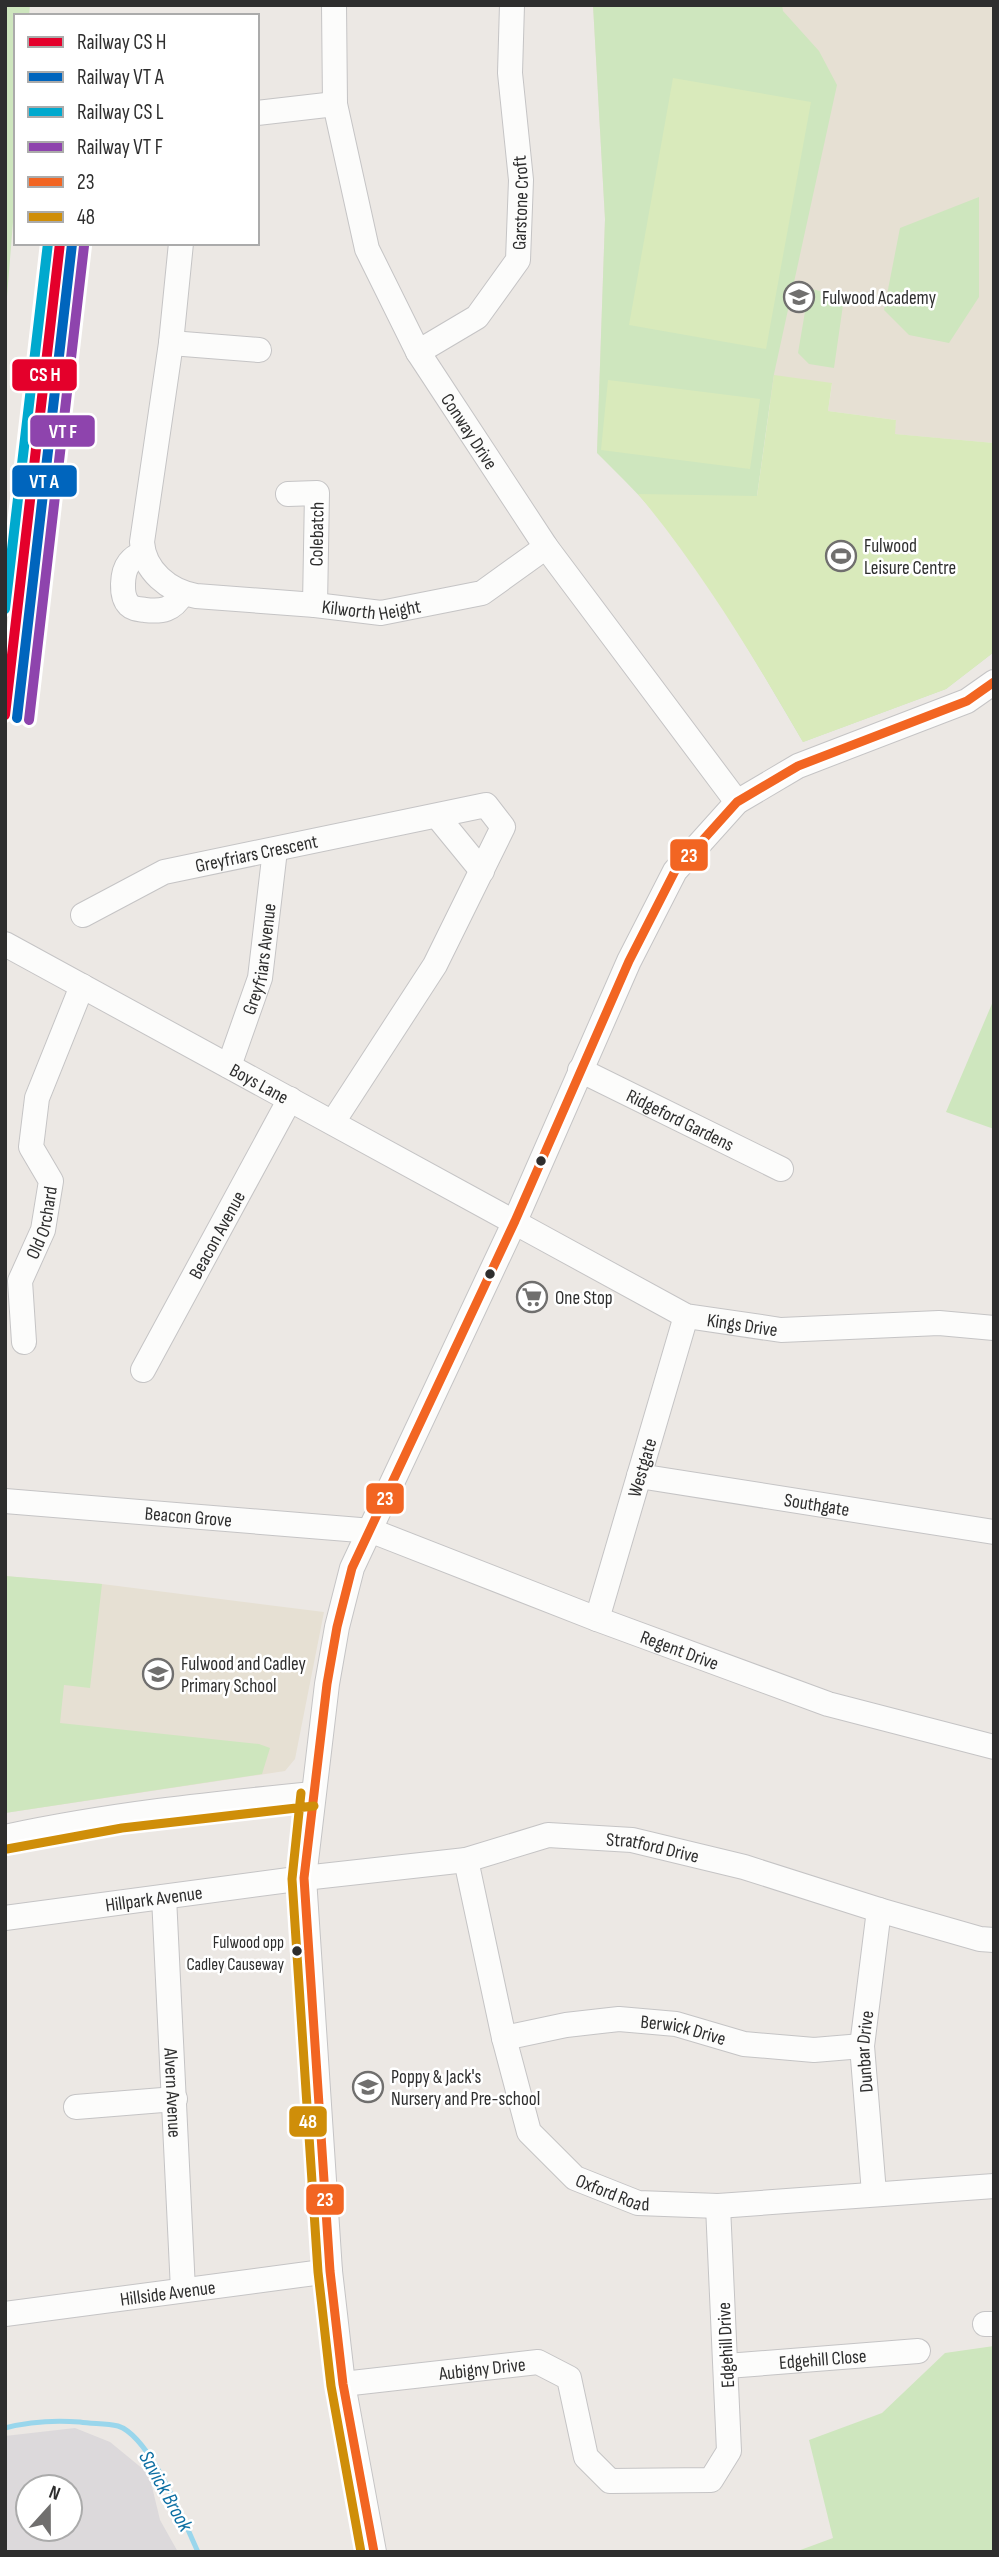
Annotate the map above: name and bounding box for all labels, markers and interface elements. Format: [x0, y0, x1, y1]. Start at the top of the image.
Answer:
legend [14, 14, 259, 245]
text: Railway CS H [77, 30, 166, 55]
text: Railway VT A [77, 65, 165, 90]
text: Railway CS L [77, 100, 164, 125]
text: Railway VT F [77, 135, 163, 160]
street label: Garstone Croft [508, 154, 534, 251]
text: 23 [77, 170, 95, 195]
text: 48 [77, 205, 95, 230]
school or university icon: Fulwood Academy [782, 280, 816, 314]
place label: Fulwood Academy [822, 287, 937, 310]
line badge: CS H [11, 358, 78, 392]
text: CS H [29, 364, 61, 387]
street label: Conway Drive [435, 390, 502, 474]
line badge: VT F [29, 414, 96, 448]
text: VT F [49, 421, 77, 444]
line badge: VT A [11, 464, 78, 498]
text: VT A [29, 471, 60, 494]
street label: Colebatch [305, 501, 330, 567]
place label: Fulwood Leisure Centre [864, 535, 956, 580]
sports icon: Fulwood Leisure Centre [824, 539, 858, 573]
street label: Kilworth Height [321, 595, 423, 626]
street label: Greyfriars Crescent [193, 830, 320, 878]
line badge: 23 [669, 838, 709, 872]
text: 23 [681, 845, 697, 868]
street label: Greyfriars Avenue [238, 902, 282, 1018]
street label: Boys Lane [225, 1059, 292, 1110]
street label: Ridgeford Gardens [622, 1085, 737, 1157]
unlabelled marker [534, 1154, 548, 1168]
street label: Old Orchard [21, 1185, 63, 1263]
street label: Beacon Avenue [185, 1187, 251, 1283]
unlabelled marker [483, 1267, 497, 1281]
supermarket icon: One Stop [515, 1280, 549, 1314]
place label: One Stop [555, 1287, 613, 1310]
street label: Kings Drive [705, 1309, 779, 1342]
street label: Westgate [623, 1436, 662, 1500]
line badge: 23 [365, 1482, 405, 1515]
text: 23 [377, 1488, 393, 1511]
street label: Southgate [782, 1489, 851, 1522]
street label: Beacon Grove [144, 1502, 233, 1533]
street label: Regent Drive [637, 1626, 722, 1676]
place label: Fulwood and Cadley Primary School [181, 1653, 307, 1698]
school or university icon: Fulwood and Cadley Primary School [141, 1657, 175, 1691]
street label: Stratford Drive [605, 1828, 701, 1869]
street label: Hillpark Avenue [104, 1882, 204, 1917]
place label: Fulwood opp Cadley Causeway [186, 1933, 284, 1975]
marker: Fulwood opp Cadley Causeway [290, 1944, 304, 1958]
street label: Dunbar Drive [852, 2009, 879, 2093]
street label: Berwick Drive [640, 2011, 728, 2051]
street label: Alvern Avenue [158, 2046, 186, 2138]
place label: Poppy & Jack's Nursery and Pre-school [391, 2066, 540, 2111]
school or university icon: Poppy & Jack's Nursery and Pre-school [351, 2070, 385, 2104]
line badge: 48 [288, 2105, 328, 2138]
text: 48 [299, 2111, 317, 2134]
street label: Oxford Road [572, 2169, 650, 2216]
line badge: 23 [305, 2183, 345, 2216]
text: 23 [317, 2189, 333, 2212]
street label: Hillside Avenue [119, 2276, 217, 2312]
street label: Edgehill Drive [713, 2302, 740, 2388]
street label: Edgehill Close [778, 2345, 867, 2375]
street label: Aubigny Drive [437, 2354, 527, 2386]
water label: Savick Brook [133, 2447, 198, 2537]
north arrow [14, 2473, 84, 2543]
text: N [46, 2481, 63, 2506]

